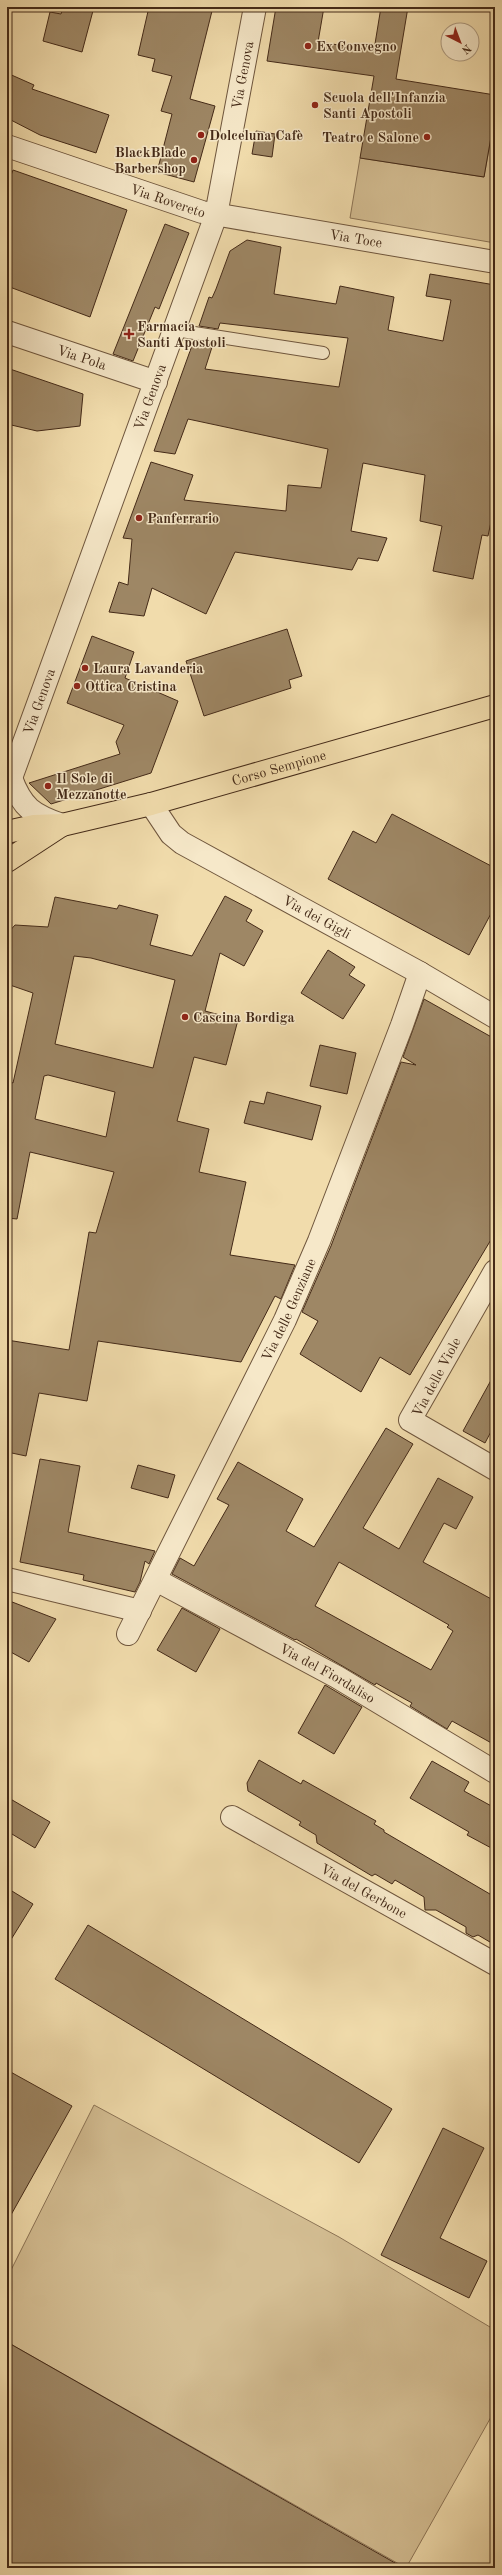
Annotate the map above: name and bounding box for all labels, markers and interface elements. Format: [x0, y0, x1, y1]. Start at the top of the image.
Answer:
north arrow [440, 22, 480, 62]
street label: Via Genova [230, 40, 257, 110]
place label: Ex Convegno [316, 40, 397, 54]
marker: Ex Convegno [303, 41, 313, 51]
text: N [458, 41, 472, 56]
place label: Scuola dell'Infanzia Santi Apostoli [323, 91, 446, 121]
marker: Scuola dell'Infanzia Santi Apostoli [310, 100, 320, 110]
place label: Dolceluna Cafè [209, 129, 303, 143]
marker: Dolceluna Cafè [196, 130, 206, 140]
place label: Teatro e Salone [322, 131, 419, 145]
marker: Teatro e Salone [422, 132, 432, 142]
place label: BlackBlade Barbershop [114, 146, 186, 176]
marker: BlackBlade Barbershop [189, 155, 199, 165]
street label: Via Rovereto [128, 182, 207, 221]
street label: Via Toce [328, 228, 383, 251]
place label: Farmacia Santi Apostoli [137, 320, 226, 350]
marker: Farmacia Santi Apostoli [124, 329, 134, 339]
street label: Via Pola [55, 343, 108, 373]
street label: Via Genova [132, 362, 169, 432]
place label: Panferrario [147, 512, 219, 526]
marker: Panferrario [134, 513, 144, 523]
place label: Laura Lavanderia [93, 662, 203, 676]
marker: Laura Lavanderia [80, 663, 90, 673]
street label: Via Genova [21, 667, 58, 737]
place label: Ottica Cristina [85, 680, 177, 694]
marker: Ottica Cristina [72, 681, 82, 691]
street label: Corso Sempione [230, 748, 328, 789]
place label: Il Sole di Mezzanotte [56, 772, 127, 802]
marker: Il Sole di Mezzanotte [43, 781, 53, 791]
street label: Via dei Gigli [280, 893, 353, 942]
place label: Cascina Bordiga [193, 1011, 295, 1025]
marker: Cascina Bordiga [180, 1012, 190, 1022]
street label: Via delle Genziane [260, 1256, 319, 1364]
street label: Via delle Viole [410, 1335, 464, 1419]
street label: Via del Fiordaliso [277, 1642, 377, 1706]
street label: Via del Gerbone [318, 1862, 409, 1921]

